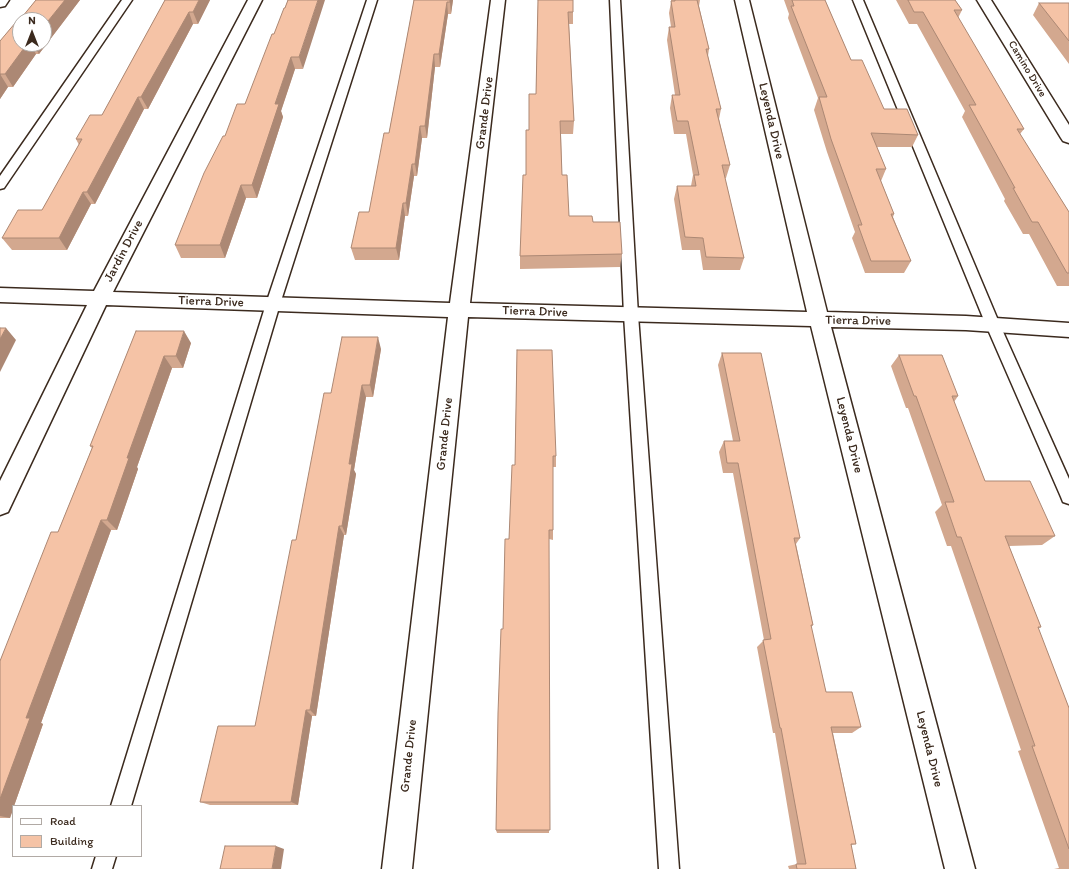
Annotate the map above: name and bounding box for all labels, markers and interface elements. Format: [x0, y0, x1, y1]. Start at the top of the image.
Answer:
north arrow [12, 12, 52, 52]
text: N [28, 14, 36, 27]
street label: Camino Drive [1005, 38, 1049, 100]
street label: Grande Drive [473, 76, 497, 150]
street label: Leyenda Drive [755, 81, 787, 161]
street label: Jardin Drive [101, 217, 147, 285]
street label: Tierra Drive [178, 293, 244, 311]
street label: Tierra Drive [502, 303, 568, 321]
street label: Tierra Drive [825, 313, 891, 329]
street label: Leyenda Drive [832, 395, 866, 475]
street label: Grande Drive [433, 397, 457, 471]
street label: Leyenda Drive [912, 709, 946, 789]
street label: Grande Drive [397, 719, 421, 793]
legend [12, 805, 142, 857]
text: Road [50, 814, 76, 828]
text: Building [50, 834, 93, 848]

